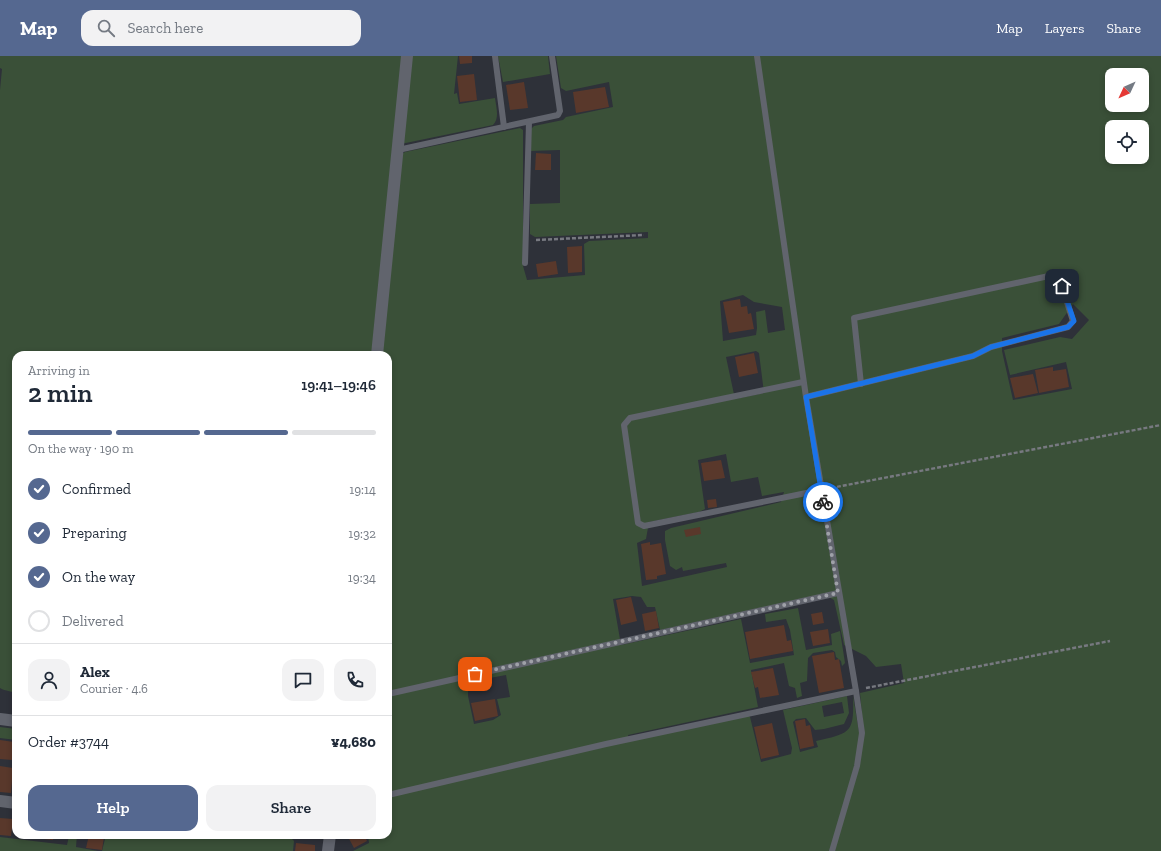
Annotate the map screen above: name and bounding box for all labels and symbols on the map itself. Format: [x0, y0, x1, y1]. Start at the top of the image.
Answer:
north arrow [1105, 68, 1149, 112]
pin [1045, 269, 1079, 303]
courier [803, 482, 843, 522]
pin [458, 657, 492, 691]

